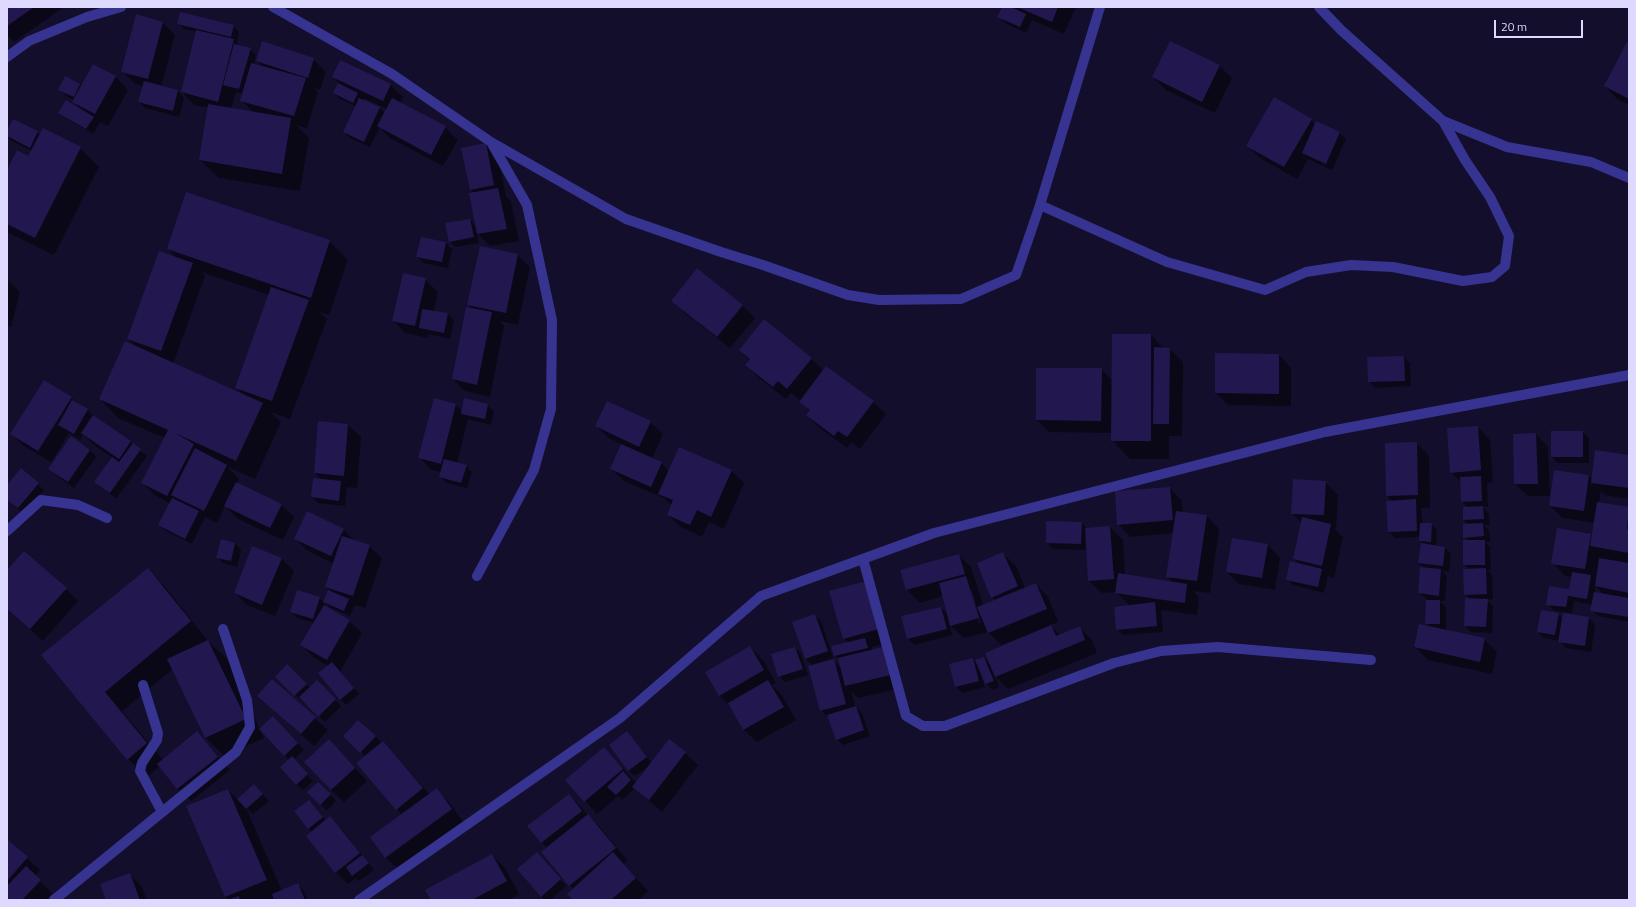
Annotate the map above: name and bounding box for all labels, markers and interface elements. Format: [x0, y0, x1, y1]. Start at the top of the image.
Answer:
scale bar [1496, 12, 1585, 38]
text: 20 m [1501, 17, 1527, 36]

